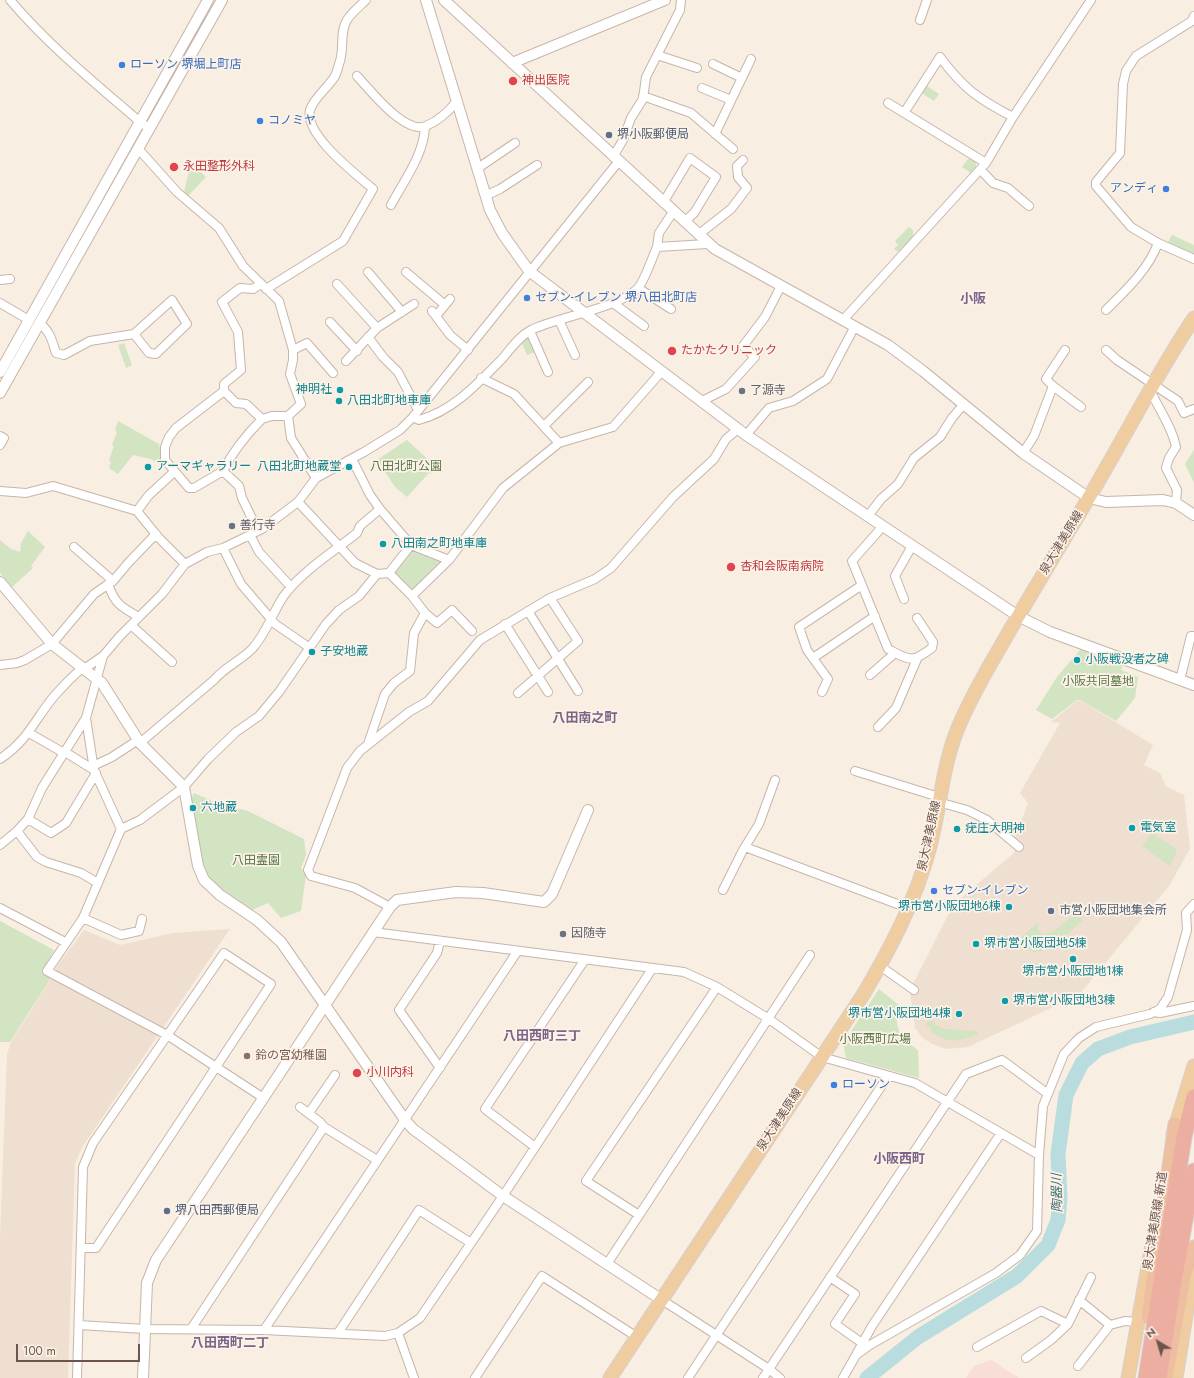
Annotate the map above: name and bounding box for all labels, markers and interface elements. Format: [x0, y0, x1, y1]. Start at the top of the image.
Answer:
place label: ローソン 堺堀上町店 [130, 58, 242, 72]
marker: ローソン 堺堀上町店 [117, 60, 127, 70]
place label: 神出医院 [522, 74, 570, 88]
marker: 神出医院 [507, 75, 519, 87]
place label: コノミヤ [268, 114, 316, 128]
marker: コノミヤ [255, 116, 265, 126]
place label: 堺小阪郵便局 [617, 128, 689, 142]
marker: 堺小阪郵便局 [604, 130, 614, 140]
place label: 永田整形外科 [183, 160, 255, 174]
marker: 永田整形外科 [168, 161, 180, 173]
place label: アンディ [1110, 182, 1158, 196]
marker: アンディ [1161, 184, 1171, 194]
place label: セブン-イレブン 堺八田北町店 [535, 291, 697, 305]
district label: 小阪 [960, 292, 986, 308]
marker: セブン-イレブン 堺八田北町店 [522, 293, 532, 303]
place label: たかたクリニック [681, 344, 777, 358]
marker: たかたクリニック [666, 345, 678, 357]
place label: 神明社 [296, 383, 332, 397]
place label: 了源寺 [750, 384, 786, 398]
marker: 神明社 [335, 385, 345, 395]
marker: 了源寺 [737, 386, 747, 396]
place label: 八田北町地車庫 [347, 394, 431, 408]
marker: 八田北町地車庫 [334, 396, 344, 406]
place label: アーマギャラリー [156, 460, 251, 474]
place label: 八田北町地蔵堂 [257, 460, 341, 474]
park label: 八田北町公園 [370, 460, 442, 474]
marker: アーマギャラリー [143, 462, 153, 472]
marker: 八田北町地蔵堂 [344, 462, 354, 472]
street label: 泉大津美原線 [1037, 508, 1087, 578]
place label: 善行寺 [240, 519, 276, 533]
marker: 善行寺 [227, 521, 237, 531]
place label: 八田南之町地車庫 [391, 537, 487, 551]
marker: 八田南之町地車庫 [378, 539, 388, 549]
place label: 杏和会阪南病院 [740, 560, 824, 574]
marker: 杏和会阪南病院 [725, 561, 737, 573]
place label: 子安地蔵 [320, 645, 368, 659]
marker: 子安地蔵 [307, 647, 317, 657]
place label: 小阪戦没者之碑 [1085, 653, 1169, 667]
marker: 小阪戦没者之碑 [1072, 655, 1082, 665]
park label: 小阪共同墓地 [1062, 675, 1134, 689]
district label: 八田南之町 [553, 711, 617, 727]
street label: 泉大津美原線 [915, 799, 945, 873]
place label: 六地蔵 [201, 801, 237, 815]
marker: 六地蔵 [188, 803, 198, 813]
place label: 電気室 [1140, 821, 1176, 835]
place label: 疣庄大明神 [965, 822, 1025, 836]
marker: 電気室 [1127, 823, 1137, 833]
marker: 疣庄大明神 [952, 824, 962, 834]
park label: 八田霊園 [232, 854, 280, 868]
place label: セブン-イレブン [942, 884, 1029, 898]
marker: セブン-イレブン [929, 886, 939, 896]
place label: 堺市営小阪団地6棟 [898, 900, 1001, 914]
marker: 堺市営小阪団地6棟 [1004, 902, 1014, 912]
place label: 市営小阪団地集会所 [1059, 904, 1167, 918]
marker: 市営小阪団地集会所 [1046, 906, 1056, 916]
place label: 因随寺 [571, 927, 607, 941]
marker: 因随寺 [558, 929, 568, 939]
place label: 堺市営小阪団地5棟 [984, 937, 1087, 951]
marker: 堺市営小阪団地5棟 [971, 939, 981, 949]
marker: 堺市営小阪団地1棟 [1068, 954, 1078, 964]
place label: 堺市営小阪団地1棟 [1022, 965, 1124, 979]
place label: 堺市営小阪団地3棟 [1013, 994, 1116, 1008]
marker: 堺市営小阪団地3棟 [1000, 996, 1010, 1006]
place label: 堺市営小阪団地4棟 [848, 1007, 951, 1021]
marker: 堺市営小阪団地4棟 [954, 1009, 964, 1019]
district label: 八田西町三丁 [503, 1029, 581, 1045]
park label: 小阪西町広場 [839, 1033, 911, 1047]
place label: 鈴の宮幼稚園 [255, 1049, 327, 1063]
marker: 鈴の宮幼稚園 [242, 1051, 252, 1061]
place label: 小川内科 [366, 1066, 414, 1080]
marker: 小川内科 [351, 1067, 363, 1079]
place label: ローソン [842, 1078, 890, 1092]
marker: ローソン [829, 1080, 839, 1090]
street label: 泉大津美原線 [754, 1086, 806, 1154]
district label: 小阪西町 [873, 1152, 925, 1168]
street label: 泉大津美原線 新道 [1141, 1171, 1171, 1271]
water label: 陶器川 [1050, 1173, 1066, 1213]
place label: 堺八田西郵便局 [175, 1204, 259, 1218]
marker: 堺八田西郵便局 [162, 1206, 172, 1216]
north arrow [1138, 1322, 1178, 1362]
text: N [1142, 1324, 1159, 1342]
scale bar [18, 1336, 142, 1362]
district label: 八田西町二丁 [191, 1336, 269, 1352]
text: 100 m [23, 1342, 56, 1360]

